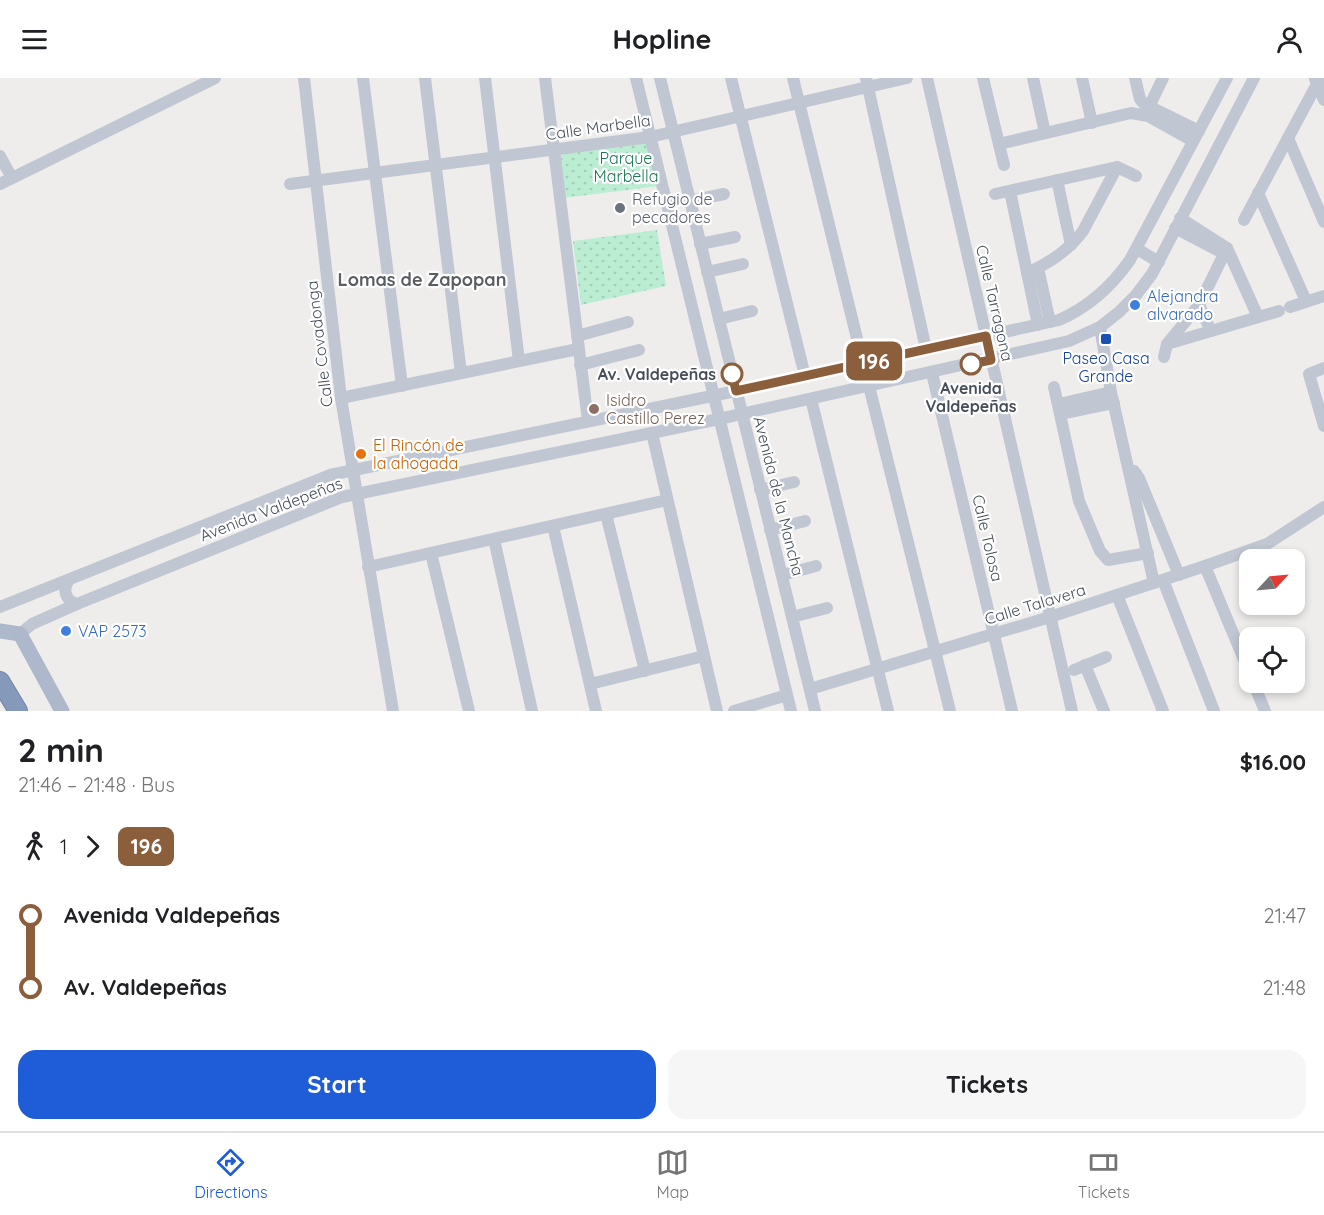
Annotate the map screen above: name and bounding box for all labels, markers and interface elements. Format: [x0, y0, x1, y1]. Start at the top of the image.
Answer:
text: Hopline [613, 22, 711, 56]
icon: menu [18, 23, 51, 56]
icon: person [1273, 23, 1306, 56]
street label: Calle Marbella [544, 110, 652, 144]
park label: Parque Marbella [594, 148, 658, 186]
place label: Refugio de pecadores [632, 189, 713, 227]
marker: Refugio de pecadores [613, 201, 627, 215]
street label: Calle Tarragona [972, 243, 1018, 363]
district label: Lomas de Zapopan [338, 268, 506, 291]
street label: Calle Covadonga [301, 280, 337, 408]
place label: Alejandra alvarado [1147, 286, 1219, 324]
marker: Alejandra alvarado [1128, 298, 1142, 312]
marker: Paseo Casa Grande [1099, 332, 1113, 346]
line badge: 196 [840, 342, 908, 380]
text: 196 [858, 348, 890, 374]
place label: Paseo Casa Grande [1062, 348, 1150, 386]
marker: Avenida Valdepeñas [960, 353, 982, 375]
marker: Av. Valdepeñas [721, 363, 743, 385]
place label: Av. Valdepeñas [598, 364, 716, 384]
place label: Avenida Valdepeñas [925, 378, 1017, 416]
place label: Isidro Castillo Perez [606, 390, 705, 428]
marker: Isidro Castillo Perez [587, 402, 601, 416]
street label: Avenida de la Mancha [749, 414, 809, 578]
place label: El Rincón de la ahogada [373, 435, 464, 473]
marker: El Rincón de la ahogada [354, 447, 368, 461]
street label: Avenida Valdepeñas [197, 473, 345, 545]
street label: Calle Tolosa [968, 493, 1008, 583]
north arrow [1239, 549, 1305, 615]
map controls [1239, 549, 1305, 693]
street label: Calle Talavera [982, 579, 1088, 629]
place label: VAP 2573 [78, 621, 147, 641]
marker: VAP 2573 [59, 624, 73, 638]
button: locate [1239, 627, 1305, 693]
text: 2 min [18, 729, 104, 770]
text: $16.00 [1240, 748, 1306, 776]
text: 21:46 – 21:48 · Bus [18, 772, 175, 797]
icon: walk [18, 830, 51, 863]
icon: forward [76, 830, 109, 863]
text: 196 [130, 833, 162, 859]
text: 1 [60, 834, 67, 859]
text: Avenida Valdepeñas [64, 901, 280, 929]
text: 21:47 [1264, 903, 1306, 928]
text: Av. Valdepeñas [64, 973, 227, 1001]
text: 21:48 [1262, 975, 1306, 1000]
button: Start [18, 1050, 656, 1119]
button: Tickets [668, 1050, 1306, 1119]
tab: Directions [194, 1146, 268, 1202]
tab: Map [656, 1146, 689, 1202]
tab: Tickets [1078, 1146, 1130, 1202]

